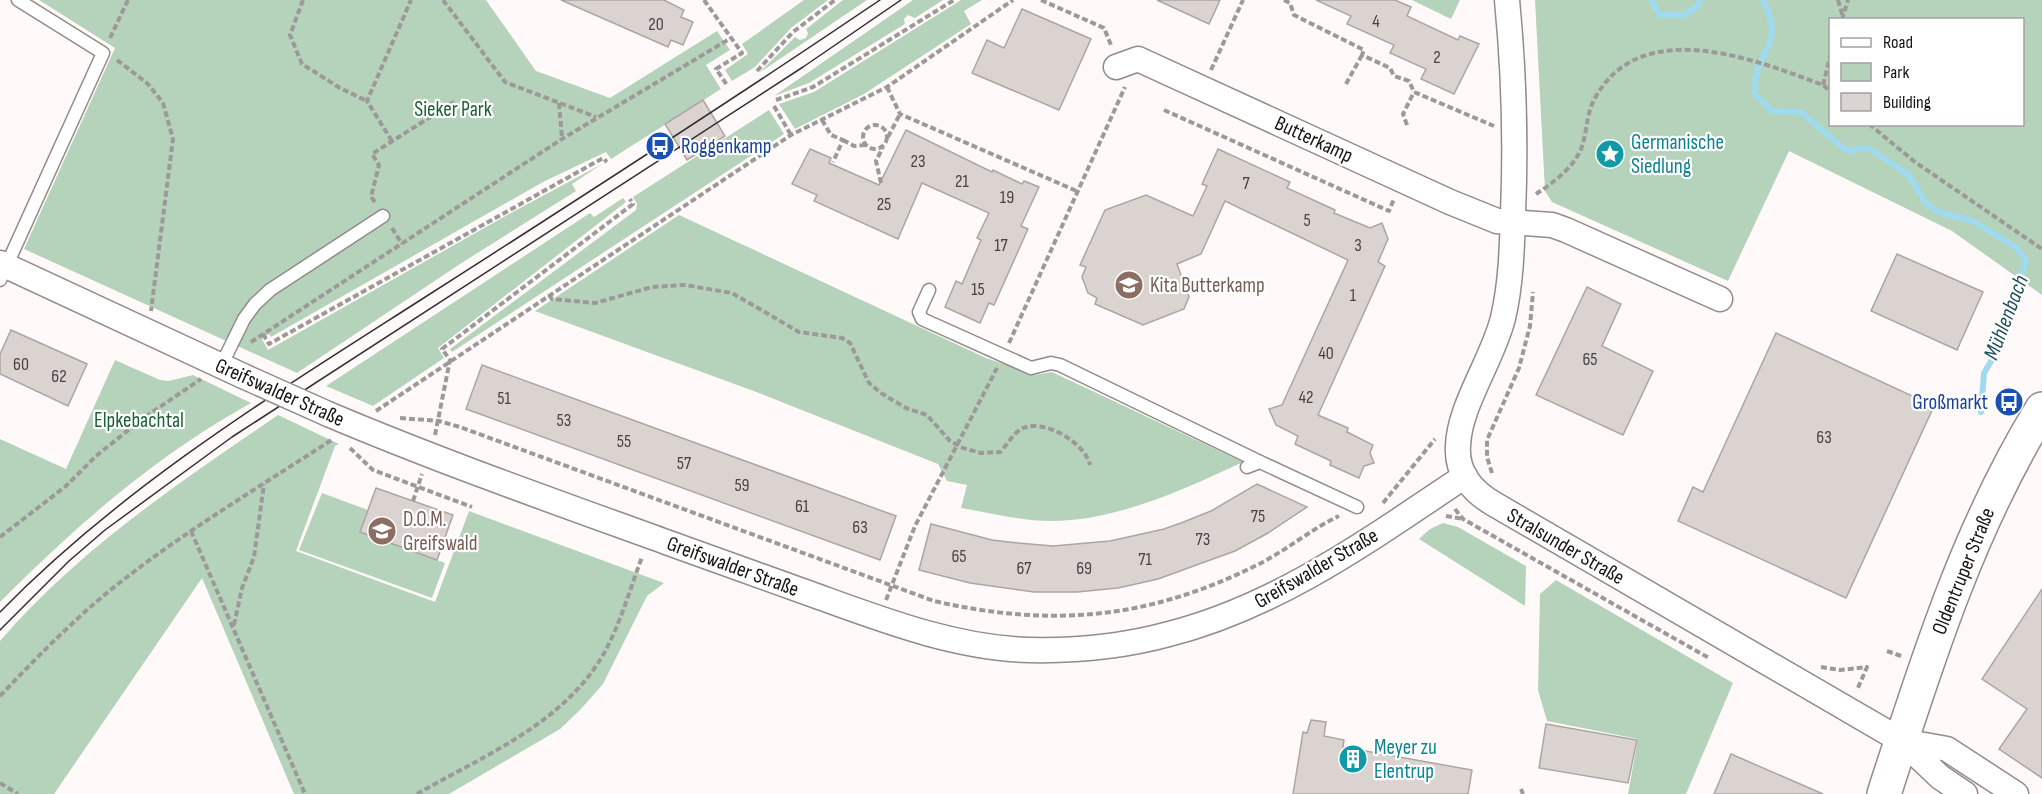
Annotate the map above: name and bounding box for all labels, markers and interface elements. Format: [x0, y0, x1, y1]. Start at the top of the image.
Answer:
house number: 4 [1372, 11, 1380, 32]
house number: 20 [648, 14, 664, 35]
legend [1829, 18, 2024, 126]
text: Road [1883, 32, 1913, 53]
house number: 2 [1433, 47, 1441, 68]
text: Park [1883, 62, 1909, 83]
text: Building [1883, 92, 1931, 113]
park label: Sieker Park [414, 97, 492, 122]
street label: Butterkamp [1271, 110, 1357, 168]
bus stop icon: Roggenkamp [644, 130, 676, 162]
place label: Germanische Siedlung [1631, 130, 1724, 179]
place label: Roggenkamp [681, 134, 772, 159]
place icon: Germanische Siedlung [1594, 138, 1626, 170]
house number: 23 [911, 151, 926, 172]
house number: 21 [955, 171, 970, 192]
house number: 7 [1242, 173, 1250, 194]
house number: 19 [1000, 187, 1014, 208]
house number: 25 [877, 194, 891, 215]
house number: 5 [1303, 210, 1311, 231]
house number: 17 [994, 235, 1009, 256]
house number: 3 [1354, 235, 1362, 256]
school or university icon: Kita Butterkamp [1113, 269, 1145, 301]
water label: Mühlenbach [1978, 271, 2035, 364]
place label: Kita Butterkamp [1150, 273, 1265, 298]
house number: 15 [971, 279, 985, 300]
house number: 1 [1350, 285, 1357, 306]
house number: 40 [1318, 343, 1334, 364]
house number: 65 [1582, 349, 1598, 370]
street label: Greifswalder Straße [211, 353, 348, 432]
house number: 60 [13, 354, 29, 375]
house number: 62 [51, 366, 67, 387]
bus stop icon: Großmarkt [1993, 386, 2025, 418]
house number: 42 [1298, 387, 1314, 408]
house number: 51 [497, 388, 511, 409]
place label: Großmarkt [1912, 390, 1988, 415]
park label: Elpkebachtal [94, 408, 184, 433]
house number: 53 [557, 410, 571, 431]
house number: 63 [1816, 427, 1832, 448]
house number: 55 [617, 431, 631, 452]
house number: 57 [677, 453, 692, 474]
house number: 59 [734, 475, 750, 496]
house number: 61 [795, 496, 810, 517]
street label: Stralsunder Straße [1503, 503, 1629, 590]
street label: Oldentruper Straße [1927, 504, 2000, 638]
house number: 75 [1251, 506, 1265, 527]
place label: D.O.M. Greifswald [403, 507, 477, 556]
school or university icon: D.O.M. Greifswald [366, 515, 398, 547]
house number: 63 [852, 517, 868, 538]
street label: Greifswalder Straße [1250, 523, 1383, 614]
house number: 73 [1196, 529, 1210, 550]
street label: Greifswalder Straße [663, 531, 802, 602]
house number: 65 [951, 546, 967, 567]
house number: 71 [1138, 549, 1152, 570]
house number: 67 [1016, 558, 1032, 579]
house number: 69 [1076, 558, 1092, 579]
place label: Meyer zu Elentrup [1374, 735, 1437, 784]
building icon: Meyer zu Elentrup [1337, 743, 1369, 775]

